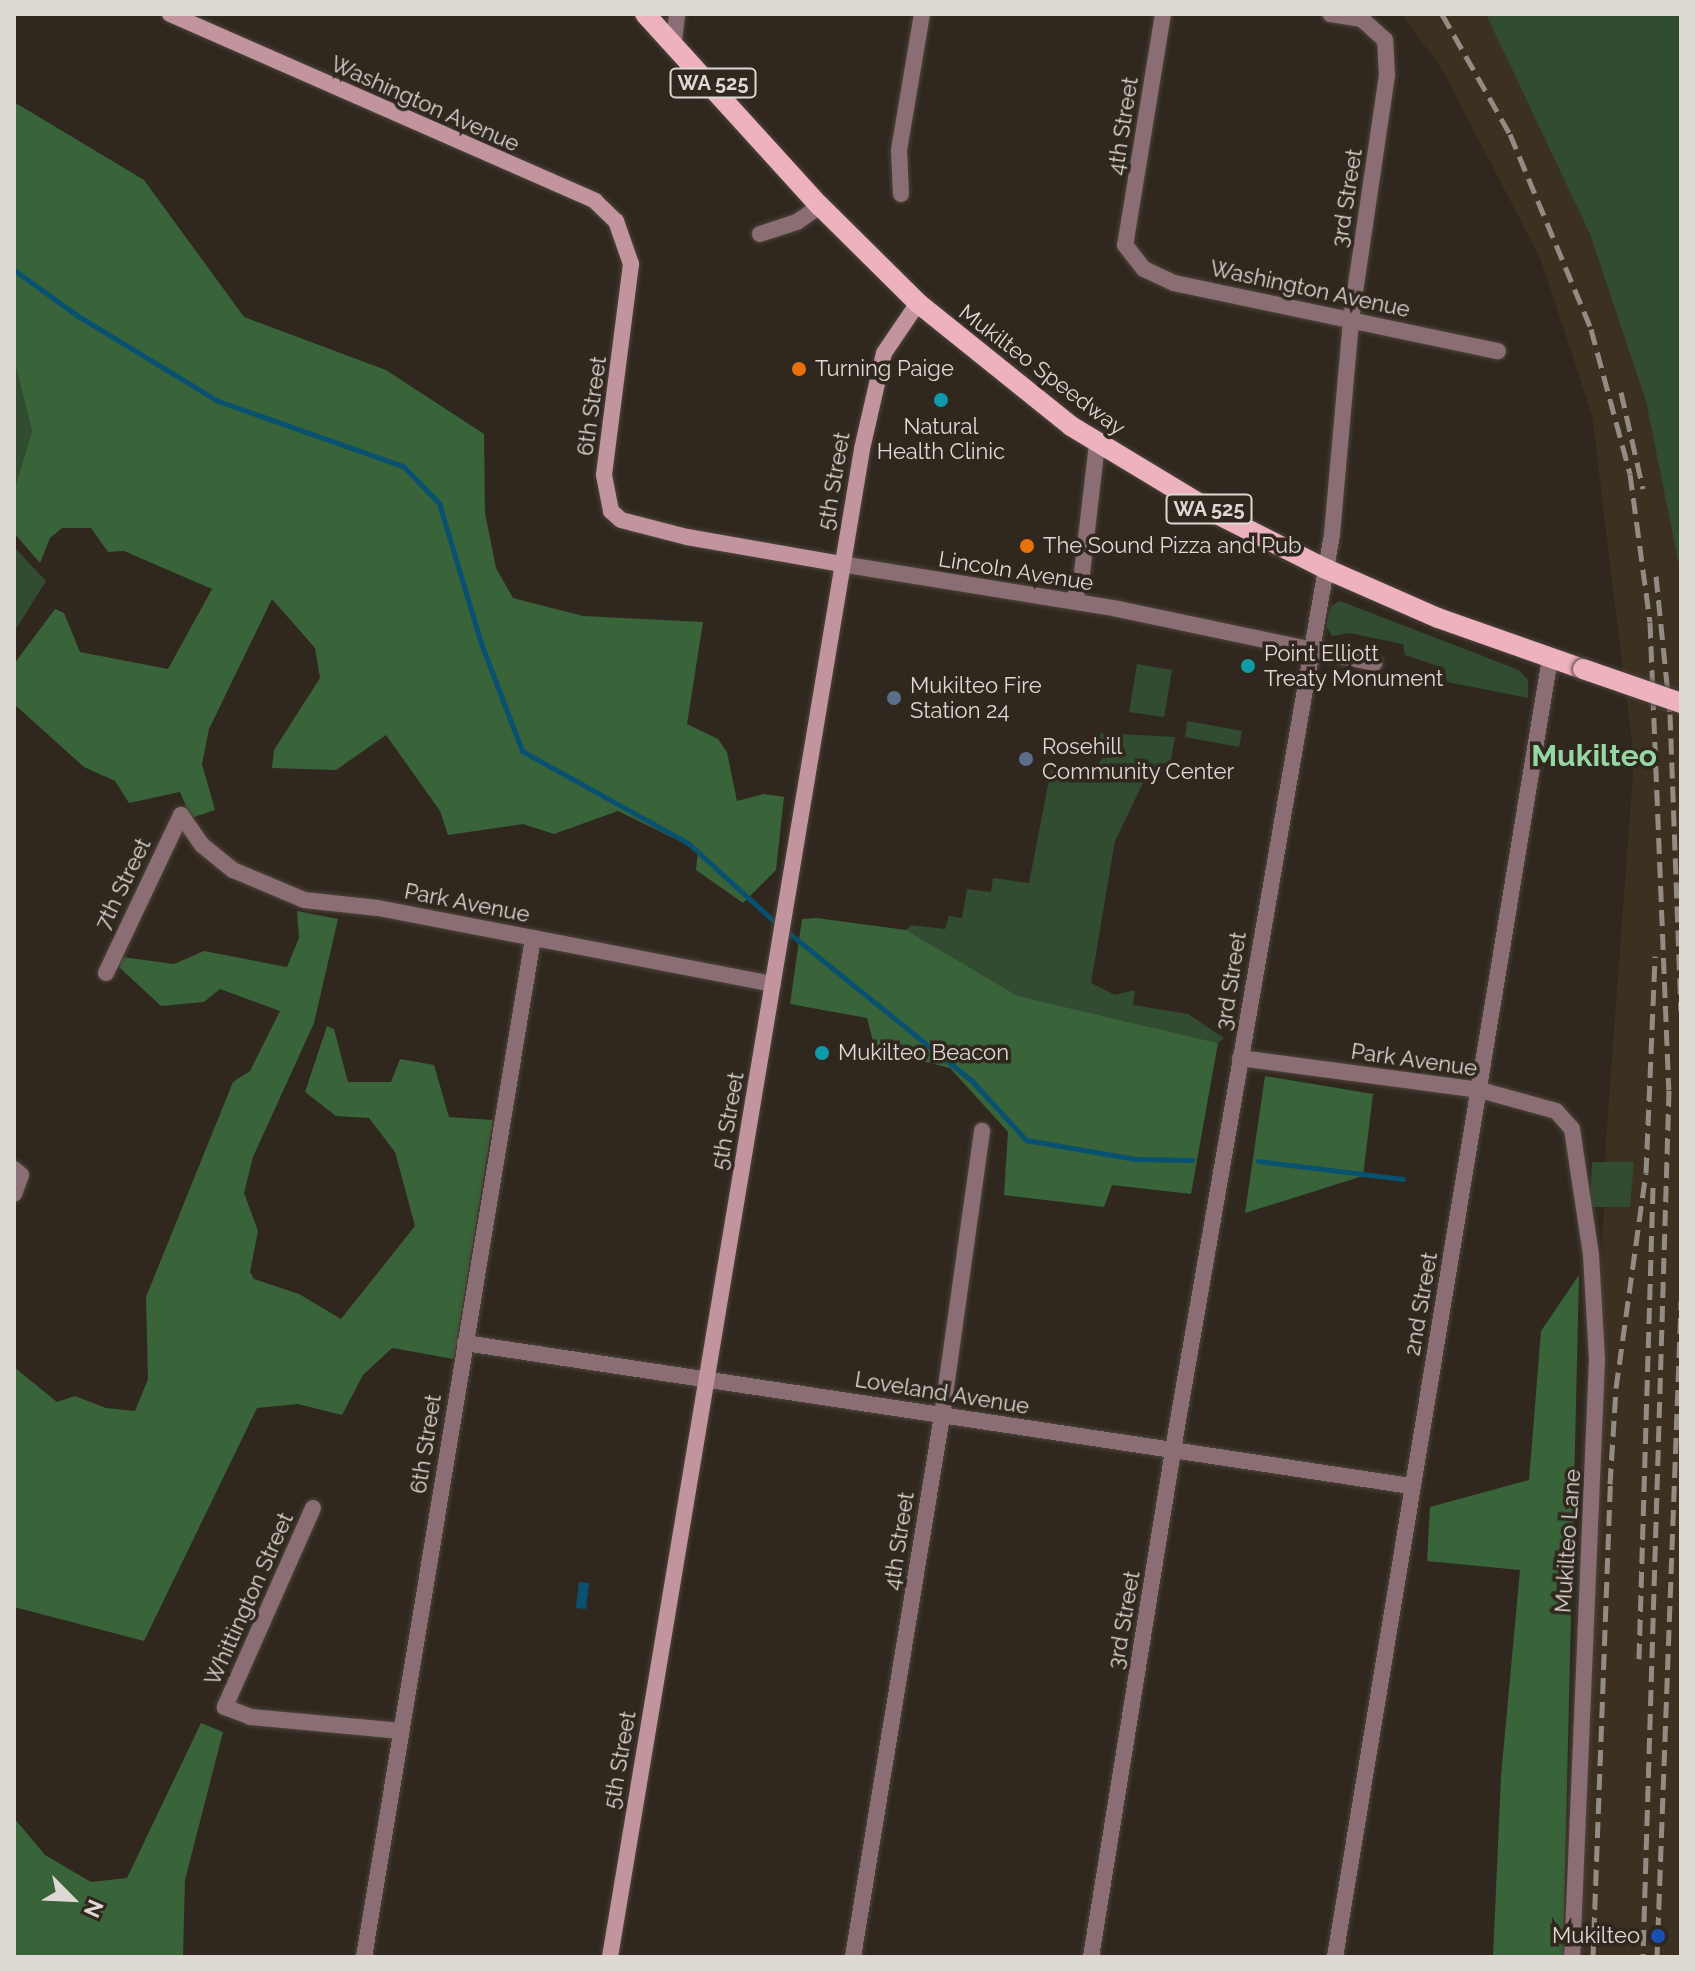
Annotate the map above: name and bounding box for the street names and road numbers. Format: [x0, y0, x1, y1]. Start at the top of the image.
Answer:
street label: Washington Avenue [326, 50, 524, 158]
road number: WA 525 [669, 67, 757, 99]
street label: 4th Street [1102, 75, 1144, 177]
street label: 3rd Street [1326, 147, 1368, 249]
street label: Washington Avenue [1207, 255, 1413, 323]
street label: Mukilteo Speedway [954, 299, 1130, 441]
street label: 6th Street [572, 355, 612, 457]
street label: 5th Street [812, 430, 856, 532]
road number: WA 525 [1165, 493, 1253, 525]
street label: Lincoln Avenue [936, 546, 1096, 596]
street label: 7th Street [90, 834, 156, 934]
street label: Park Avenue [402, 878, 532, 928]
street label: 3rd Street [1210, 930, 1252, 1032]
street label: Park Avenue [1349, 1038, 1479, 1082]
street label: 5th Street [706, 1070, 750, 1172]
street label: 2nd Street [1399, 1250, 1443, 1358]
street label: Loveland Avenue [853, 1366, 1031, 1420]
street label: 6th Street [405, 1393, 447, 1495]
street label: Mukilteo Lane [1550, 1468, 1586, 1614]
street label: 4th Street [878, 1490, 920, 1592]
street label: Whittington Street [199, 1509, 299, 1689]
street label: 3rd Street [1102, 1569, 1146, 1671]
street label: 5th Street [598, 1709, 642, 1811]

